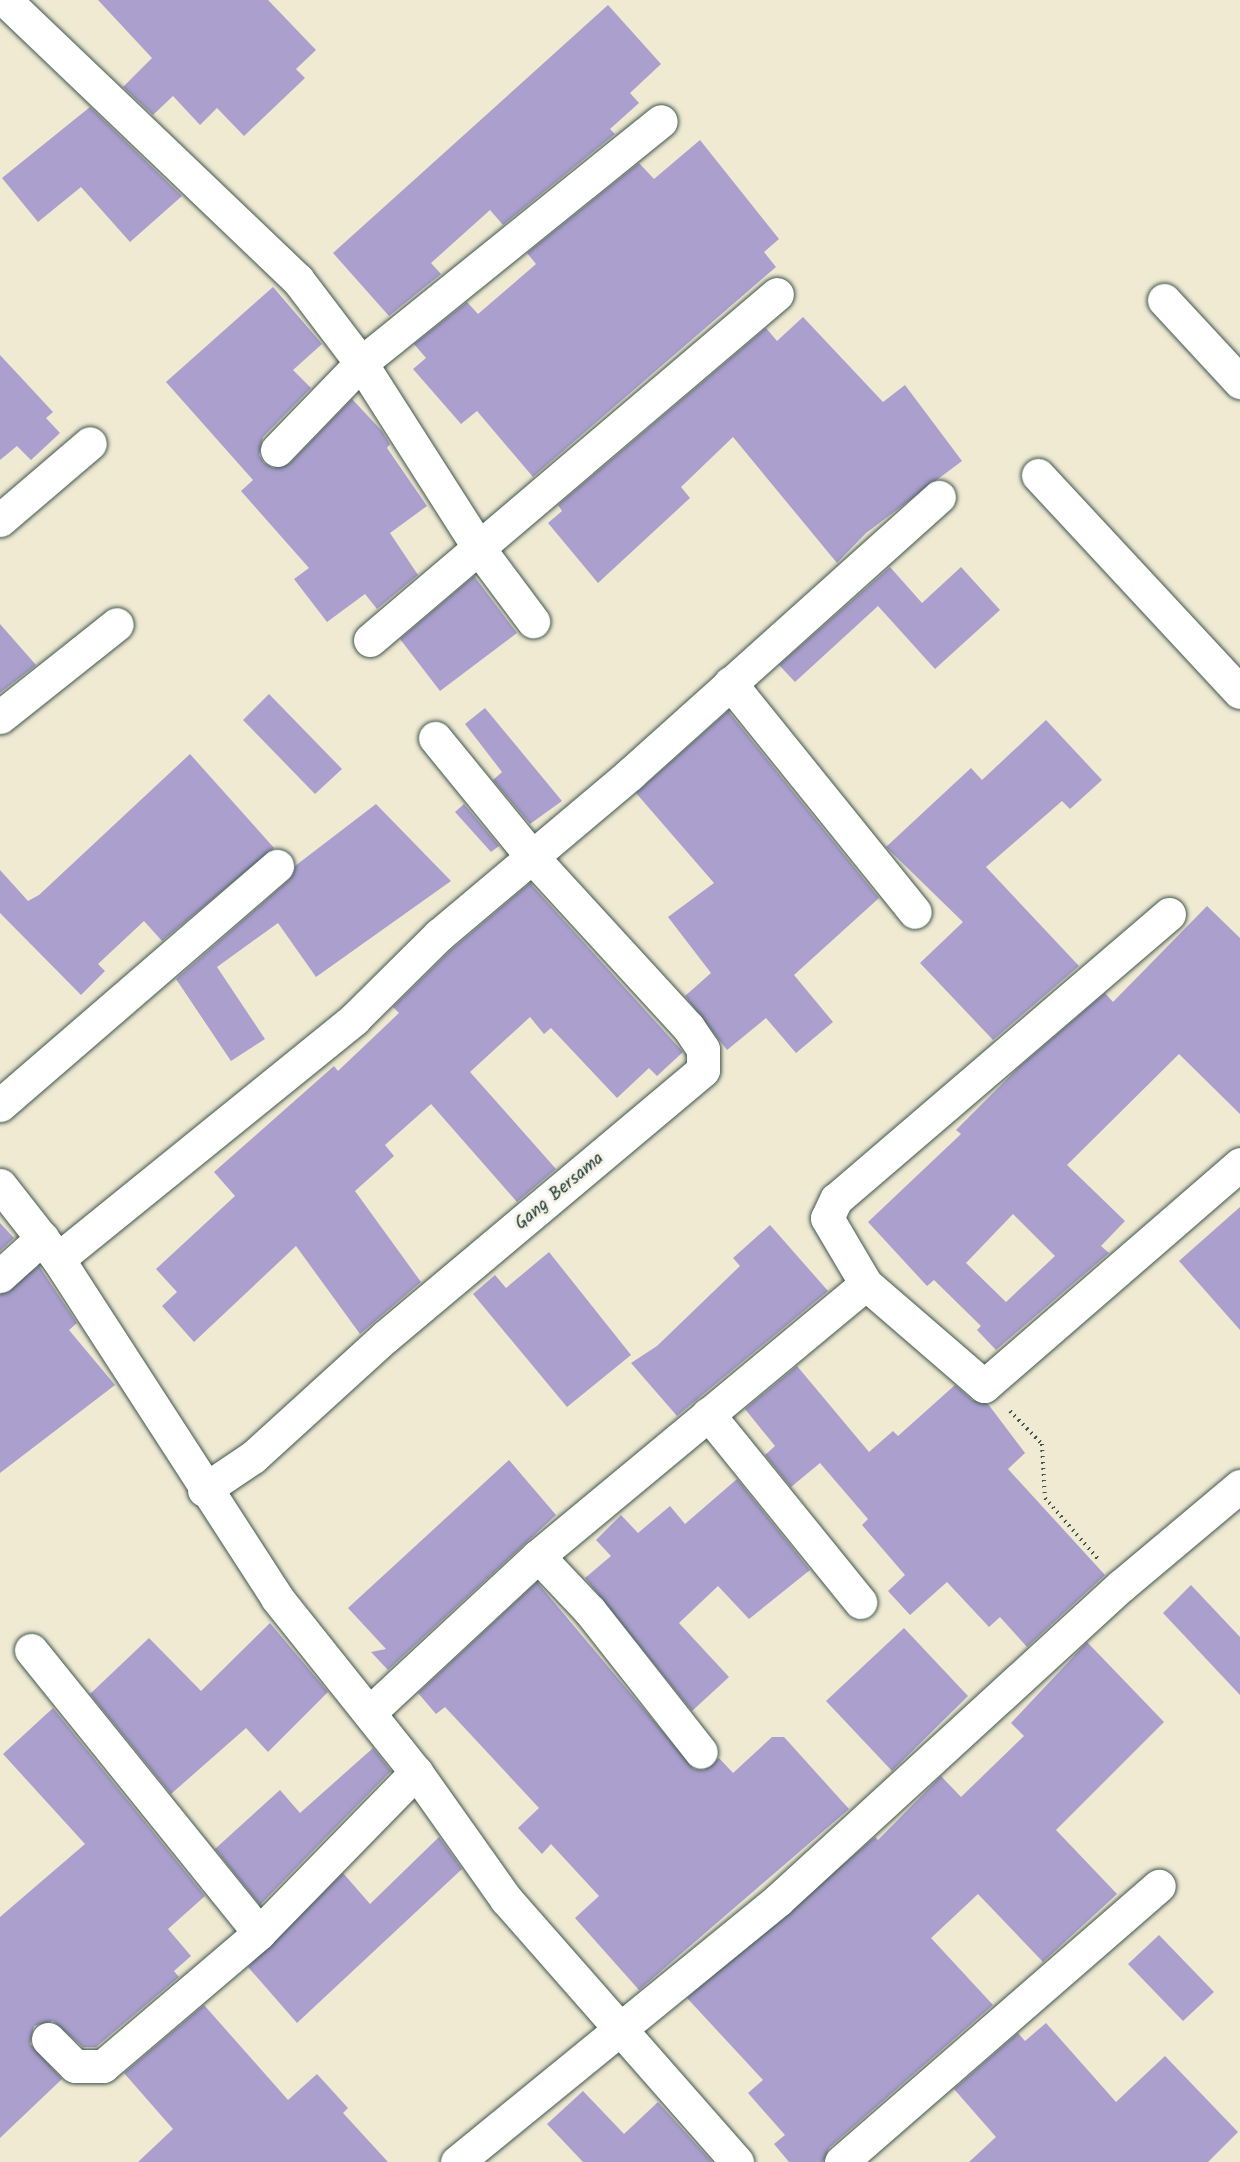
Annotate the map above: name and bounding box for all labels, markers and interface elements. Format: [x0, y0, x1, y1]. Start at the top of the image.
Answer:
street label: Gang Bersama [511, 1149, 609, 1235]

